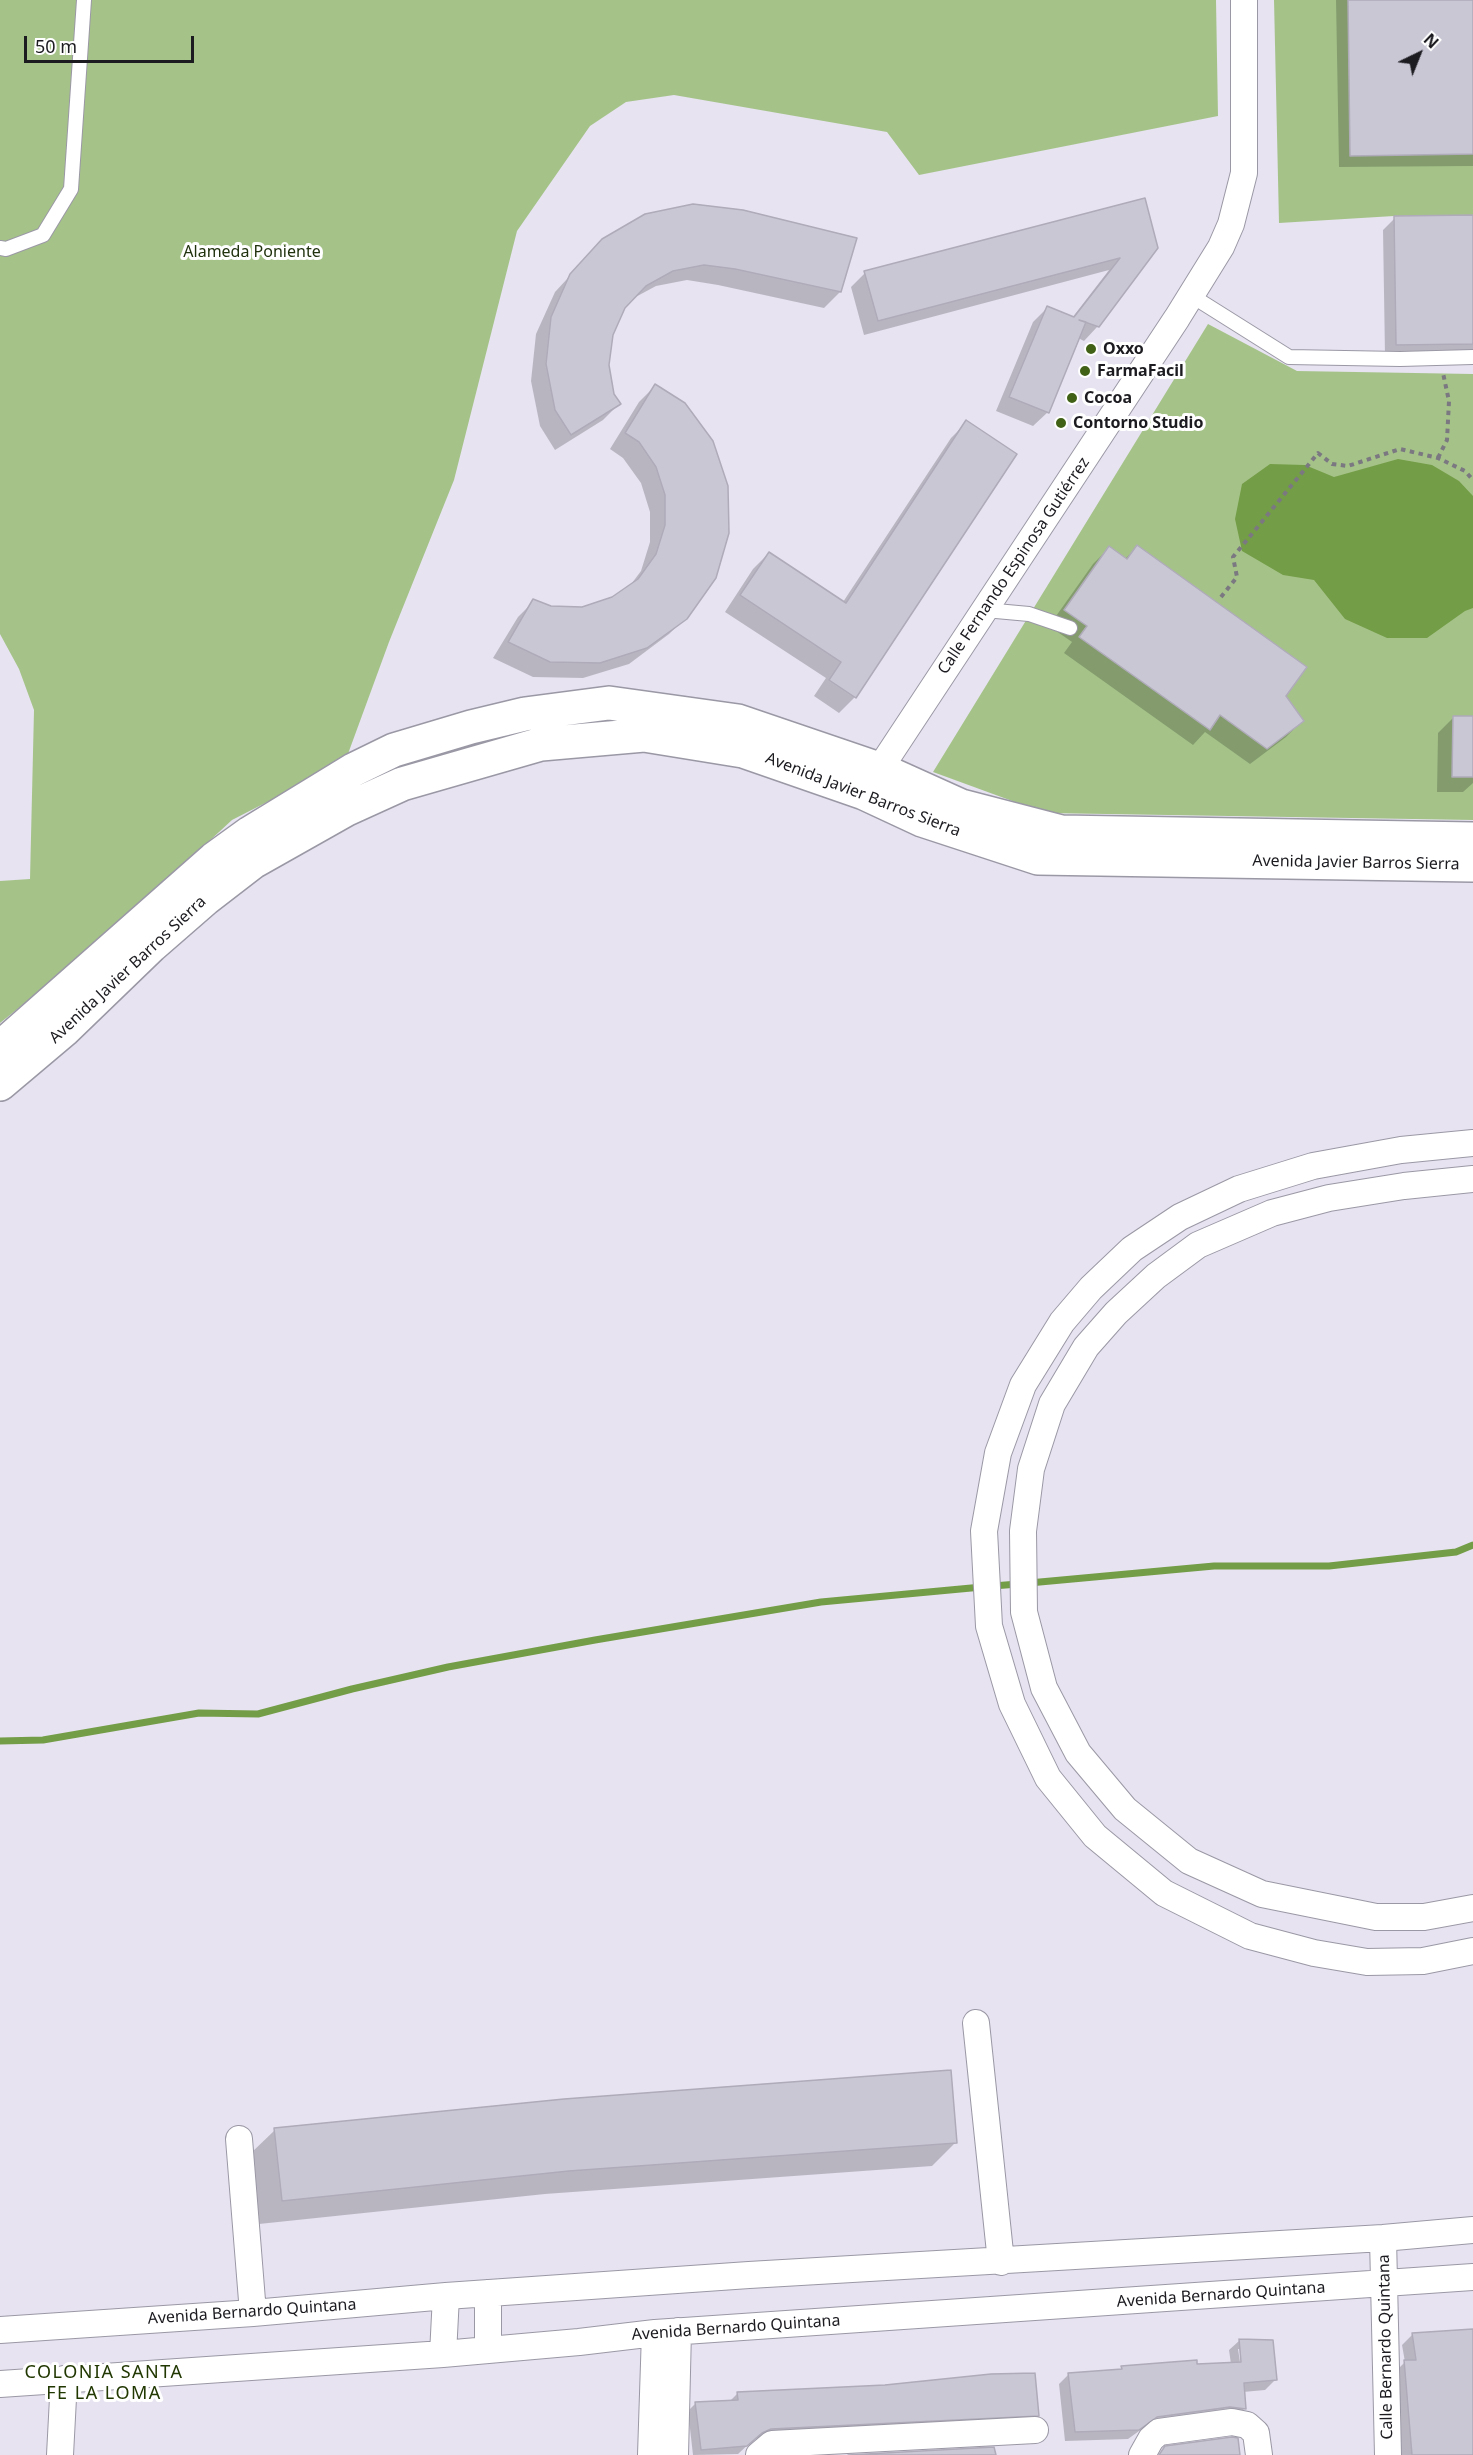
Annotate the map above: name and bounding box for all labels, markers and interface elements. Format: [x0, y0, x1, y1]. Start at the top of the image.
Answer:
scale bar [27, 24, 196, 62]
north arrow [1389, 24, 1449, 84]
text: N [1419, 28, 1444, 53]
text: 50 m [35, 34, 77, 58]
park label: Alameda Poniente [183, 242, 321, 262]
place label: Oxxo [1103, 339, 1144, 359]
marker: Oxxo [1084, 342, 1098, 356]
place label: FarmaFacil [1097, 361, 1184, 381]
marker: FarmaFacil [1078, 364, 1092, 378]
place label: Cocoa [1084, 388, 1132, 408]
marker: Cocoa [1065, 391, 1079, 405]
place label: Contorno Studio [1073, 413, 1203, 433]
marker: Contorno Studio [1054, 416, 1068, 430]
street label: Calle Fernando Espinosa Gutiérrez [934, 454, 1094, 678]
street label: Avenida Javier Barros Sierra [763, 749, 963, 841]
street label: Avenida Javier Barros Sierra [1252, 852, 1460, 874]
street label: Avenida Javier Barros Sierra [46, 892, 210, 1048]
street label: Calle Bernardo Quintana [1375, 2254, 1397, 2440]
street label: Avenida Bernardo Quintana [1116, 2278, 1326, 2312]
street label: Avenida Bernardo Quintana [147, 2295, 357, 2329]
street label: Avenida Bernardo Quintana [631, 2311, 841, 2345]
district label: COLONIA SANTA FE LA LOMA [25, 2362, 183, 2404]

